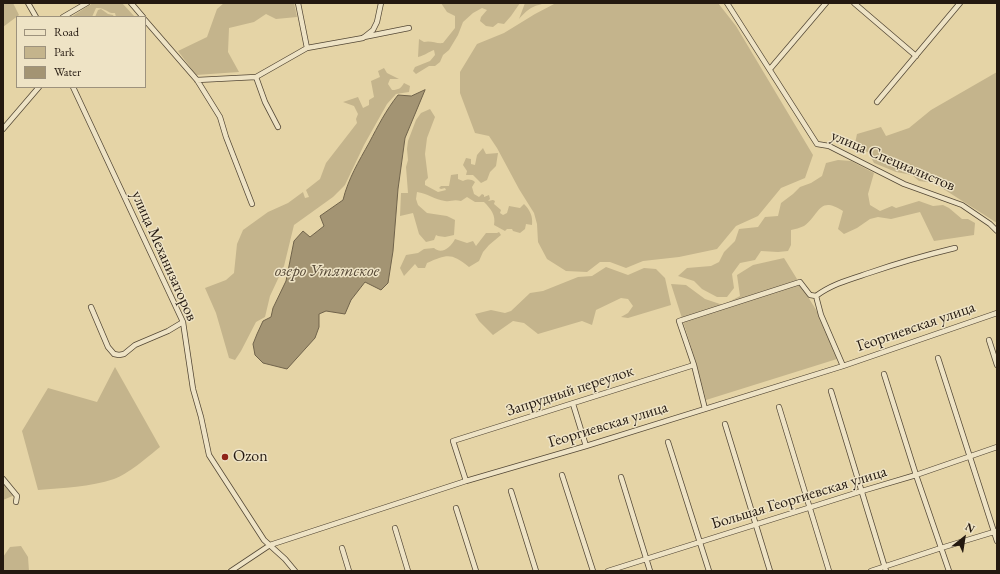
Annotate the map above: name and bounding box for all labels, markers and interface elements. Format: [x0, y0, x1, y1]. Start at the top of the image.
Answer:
legend [16, 16, 146, 88]
text: Road [54, 24, 79, 40]
text: Park [54, 44, 74, 60]
text: Water [54, 64, 81, 80]
street label: улица Специалистов [828, 126, 958, 196]
street label: улица Механизаторов [127, 188, 201, 324]
water label: озеро Утятское [275, 261, 379, 281]
street label: Георгиевская улица [854, 298, 978, 356]
street label: Запрудный переулок [504, 361, 636, 421]
street label: Георгиевская улица [546, 398, 670, 452]
place label: Ozon [233, 447, 268, 467]
marker: Ozon [220, 452, 230, 462]
street label: Большая Георгиевская улица [709, 462, 889, 534]
north arrow [944, 518, 984, 558]
text: N [963, 519, 977, 536]

